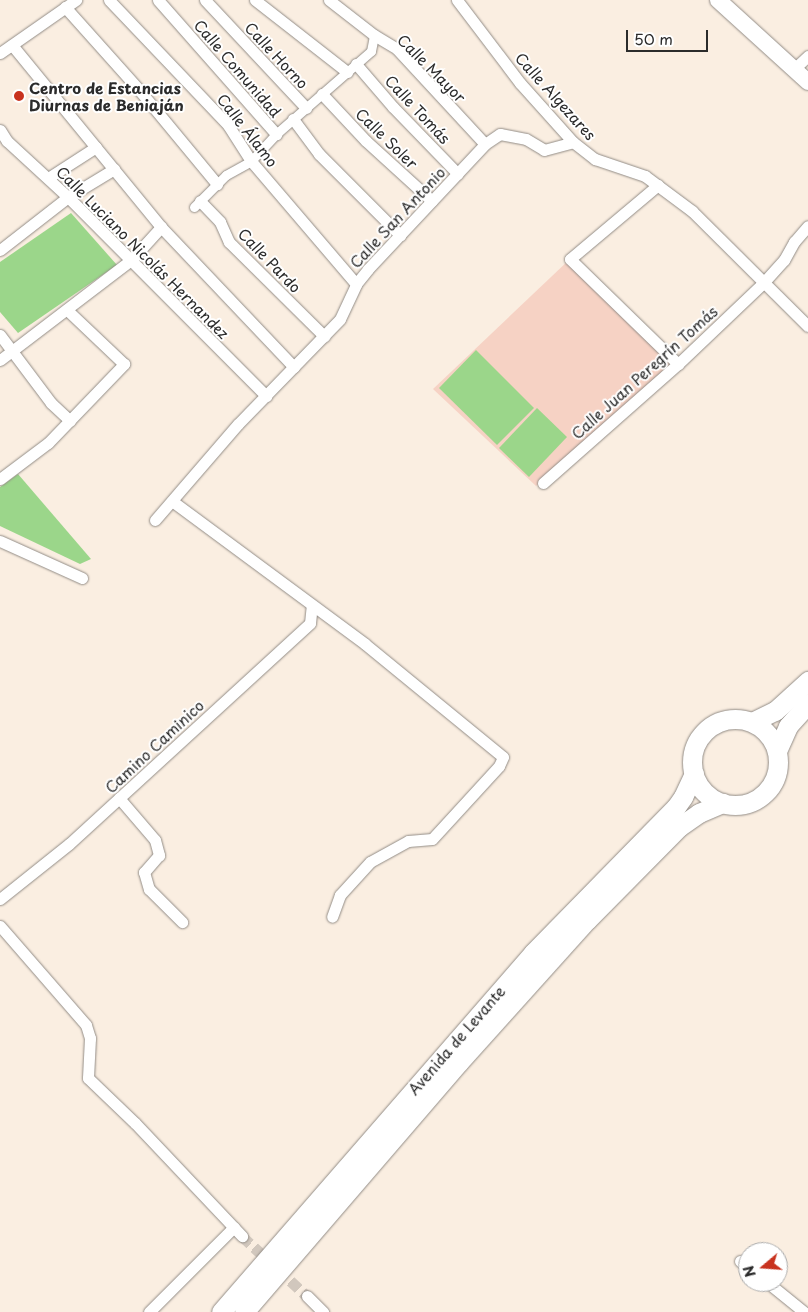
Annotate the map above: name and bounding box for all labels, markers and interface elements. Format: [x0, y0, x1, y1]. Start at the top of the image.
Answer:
street label: Calle Comunidad [191, 15, 285, 121]
street label: Calle Horno [241, 18, 313, 92]
scale bar [628, 20, 710, 52]
text: 50 m [634, 27, 673, 50]
street label: Calle Mayor [394, 30, 470, 106]
street label: Calle Algezares [512, 48, 600, 144]
street label: Calle Tomás [382, 71, 454, 147]
place label: Centro de Estancias Diurnas de Beniaján [29, 78, 183, 113]
marker: Centro de Estancias Diurnas de Beniaján [13, 90, 25, 102]
street label: Calle Álamo [214, 90, 282, 170]
street label: Calle Soler [352, 104, 422, 172]
street label: Calle Luciano Nicolás Hernandez [52, 161, 234, 343]
street label: Calle San Antonio [346, 163, 448, 271]
street label: Calle Pardo [235, 224, 305, 296]
street label: Calle Juan Peregrín Tomás [566, 301, 722, 443]
street label: Camino Caminico [101, 696, 207, 796]
street label: Avenida de Levante [404, 982, 508, 1098]
north arrow [738, 1242, 788, 1292]
text: N [738, 1263, 761, 1280]

